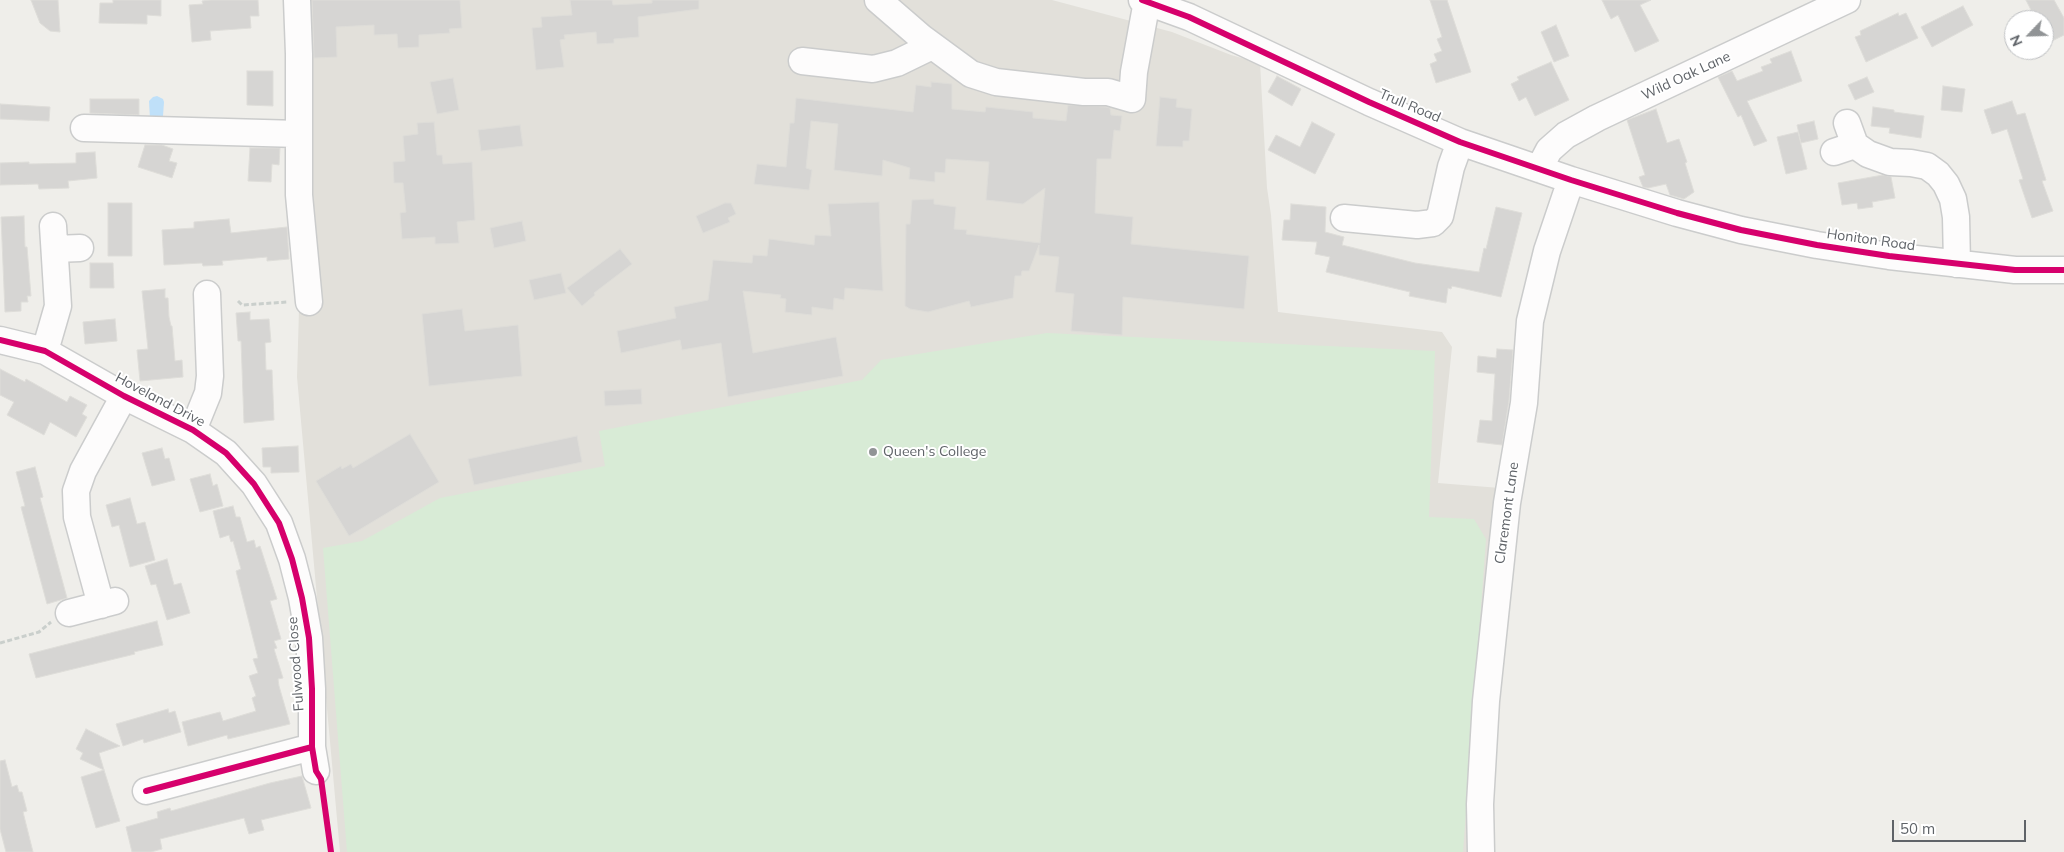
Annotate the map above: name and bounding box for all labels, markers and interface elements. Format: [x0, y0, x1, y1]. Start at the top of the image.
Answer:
north arrow [2004, 10, 2054, 60]
text: N [2006, 32, 2027, 49]
street label: Wild Oak Lane [1639, 48, 1733, 104]
street label: Trull Road [1377, 86, 1443, 126]
street label: Honiton Road [1826, 225, 1916, 255]
street label: Hoveland Drive [112, 369, 208, 431]
place label: Queen's College [883, 444, 986, 460]
marker: Queen's College [867, 446, 879, 458]
street label: Claremont Lane [1492, 461, 1522, 565]
street label: Fulwood Close [284, 616, 308, 712]
scale bar [1894, 810, 2028, 842]
text: 50 m [1900, 819, 1935, 838]

